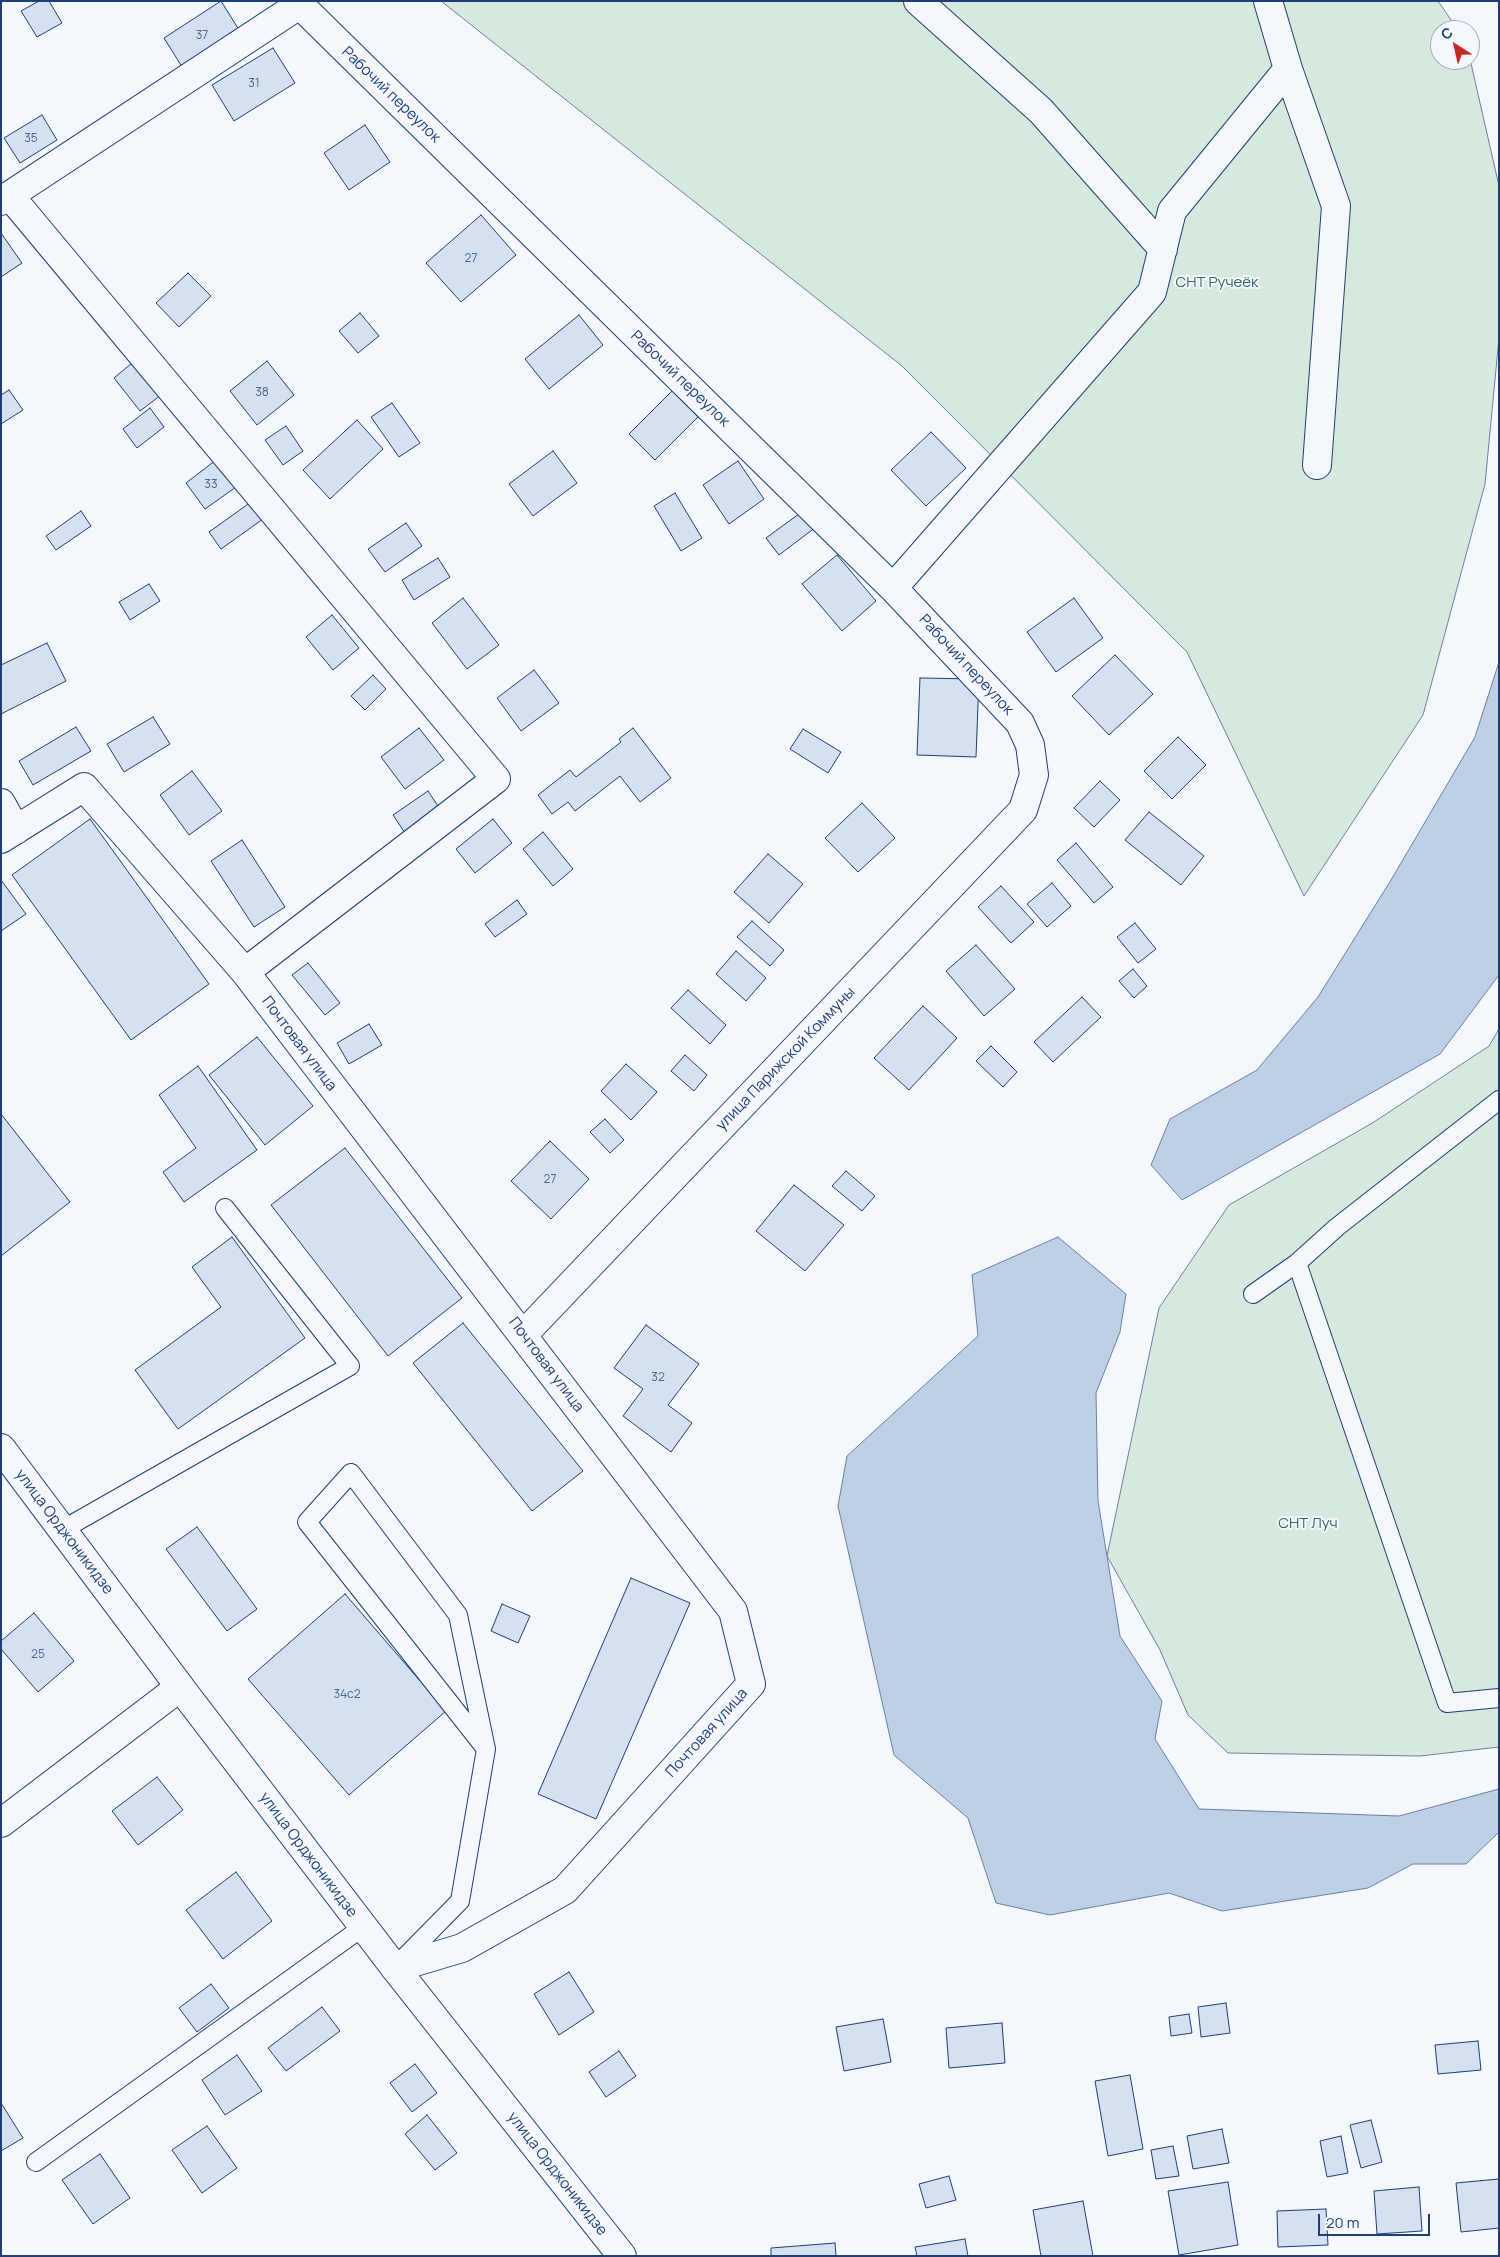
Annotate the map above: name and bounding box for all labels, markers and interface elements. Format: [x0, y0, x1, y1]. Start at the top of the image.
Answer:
north arrow [1430, 20, 1480, 70]
text: С [1437, 22, 1456, 44]
house number: 37 [196, 29, 208, 43]
street label: Рабочий переулок [338, 43, 444, 147]
house number: 31 [248, 77, 260, 91]
house number: 35 [24, 132, 38, 146]
house number: 27 [465, 252, 477, 266]
park label: СНТ Ручеёк [1175, 274, 1259, 292]
street label: Рабочий переулок [627, 327, 733, 431]
house number: 38 [255, 386, 269, 400]
house number: 33 [204, 478, 218, 492]
street label: Рабочий переулок [915, 611, 1017, 719]
street label: улица Парижской Коммуны [713, 984, 859, 1134]
street label: Почтовая улица [258, 993, 340, 1095]
house number: 27 [544, 1173, 556, 1187]
street label: Почтовая улица [505, 1314, 587, 1416]
house number: 32 [651, 1371, 665, 1385]
street label: улица Орджоникидзе [11, 1466, 117, 1598]
park label: СНТ Луч [1278, 1515, 1338, 1533]
house number: 25 [31, 1648, 45, 1662]
street label: Почтовая улица [662, 1685, 752, 1781]
house number: 34с2 [333, 1688, 361, 1702]
street label: улица Орджоникидзе [255, 1789, 361, 1921]
street label: улица Орджоникидзе [503, 2109, 611, 2239]
scale bar [1320, 2204, 1432, 2236]
text: 20 m [1326, 2212, 1359, 2233]

